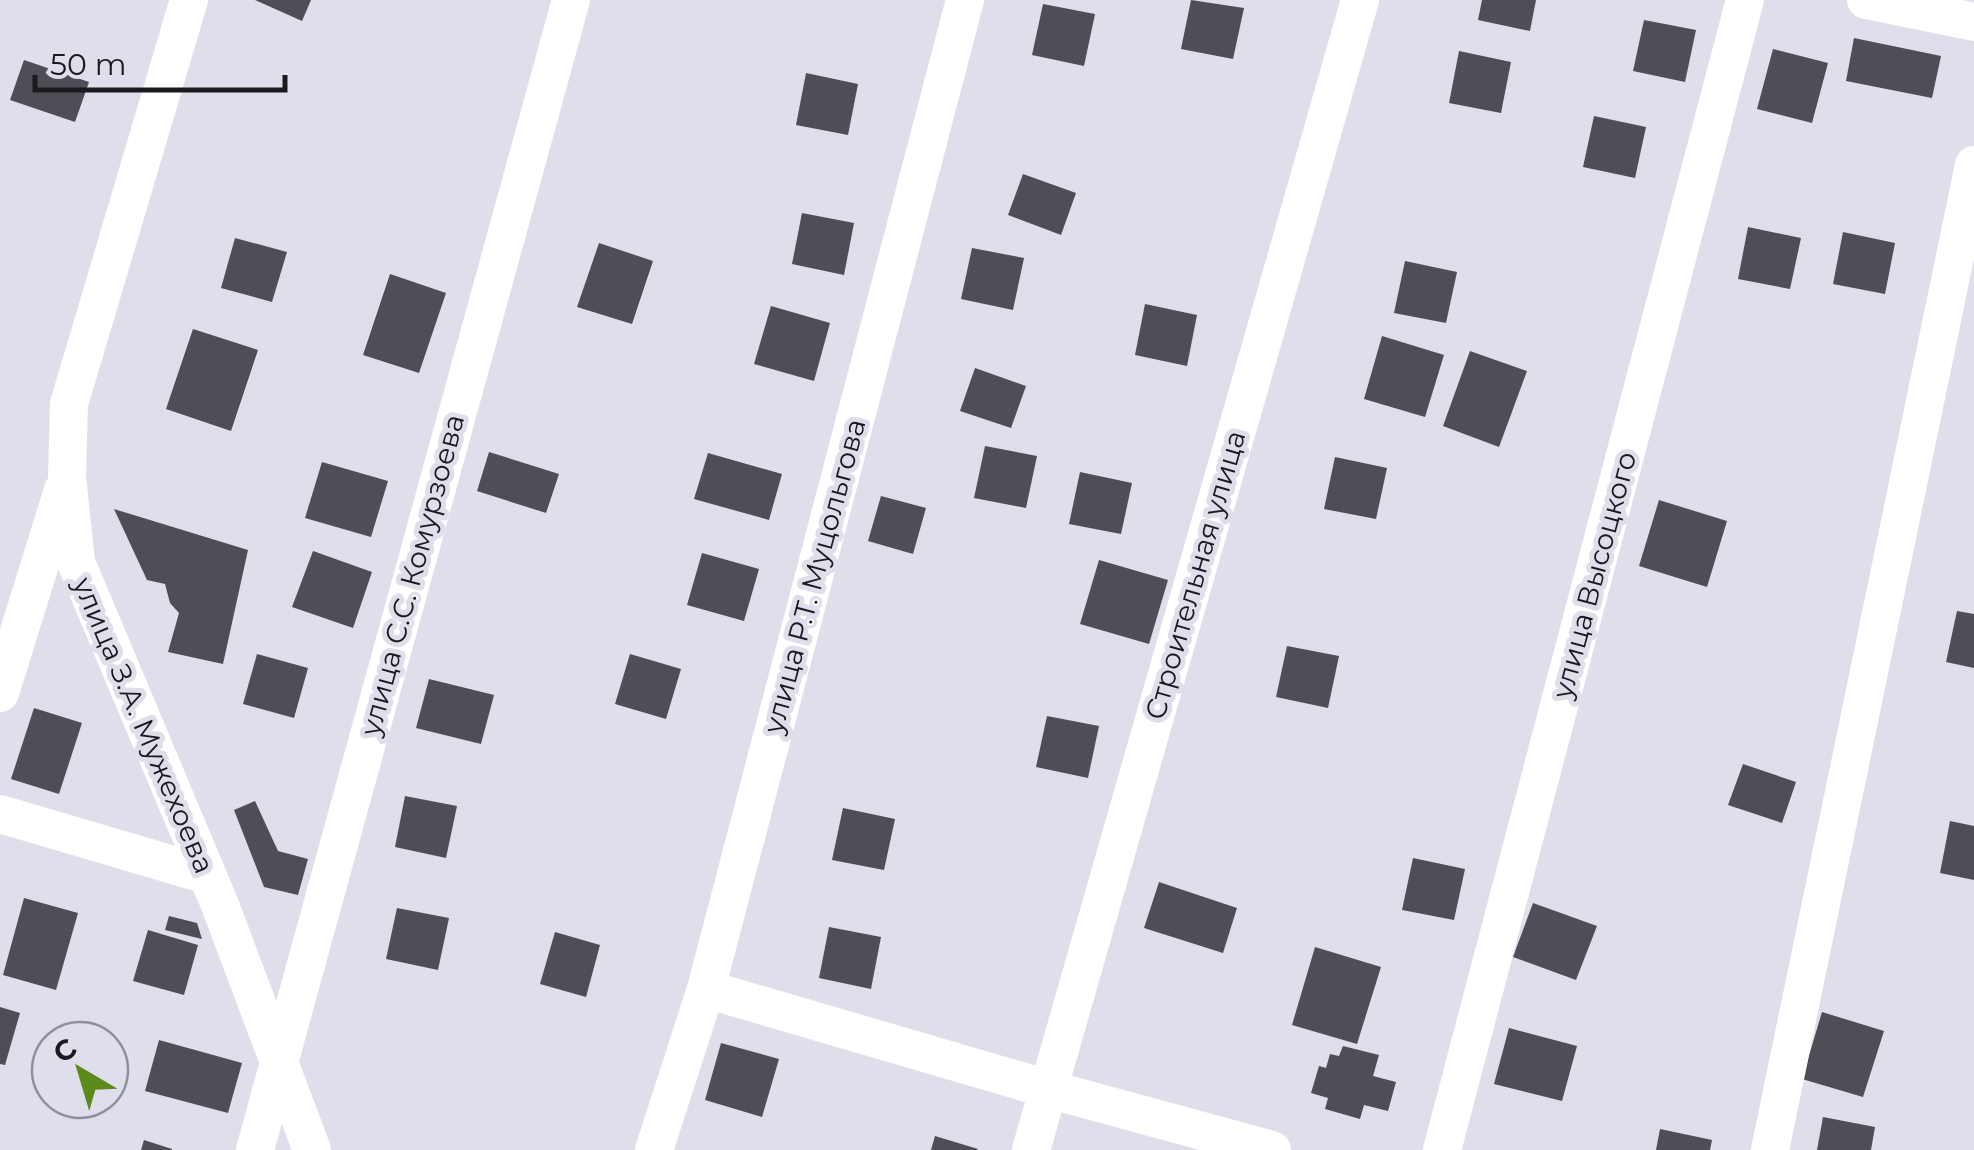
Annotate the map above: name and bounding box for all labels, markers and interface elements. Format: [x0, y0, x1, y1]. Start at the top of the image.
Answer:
scale bar [35, 30, 285, 92]
text: 50 m [50, 46, 127, 83]
street label: улица С.С. Комурзоева [352, 411, 471, 740]
street label: улица Р.Т. Муцольгова [755, 415, 872, 738]
street label: Строительная улица [1137, 427, 1253, 723]
street label: улица Высоцкого [1544, 448, 1643, 703]
street label: улица З.А. Мужехоева [66, 571, 222, 878]
north arrow [30, 1020, 130, 1120]
text: С [46, 1031, 83, 1070]

